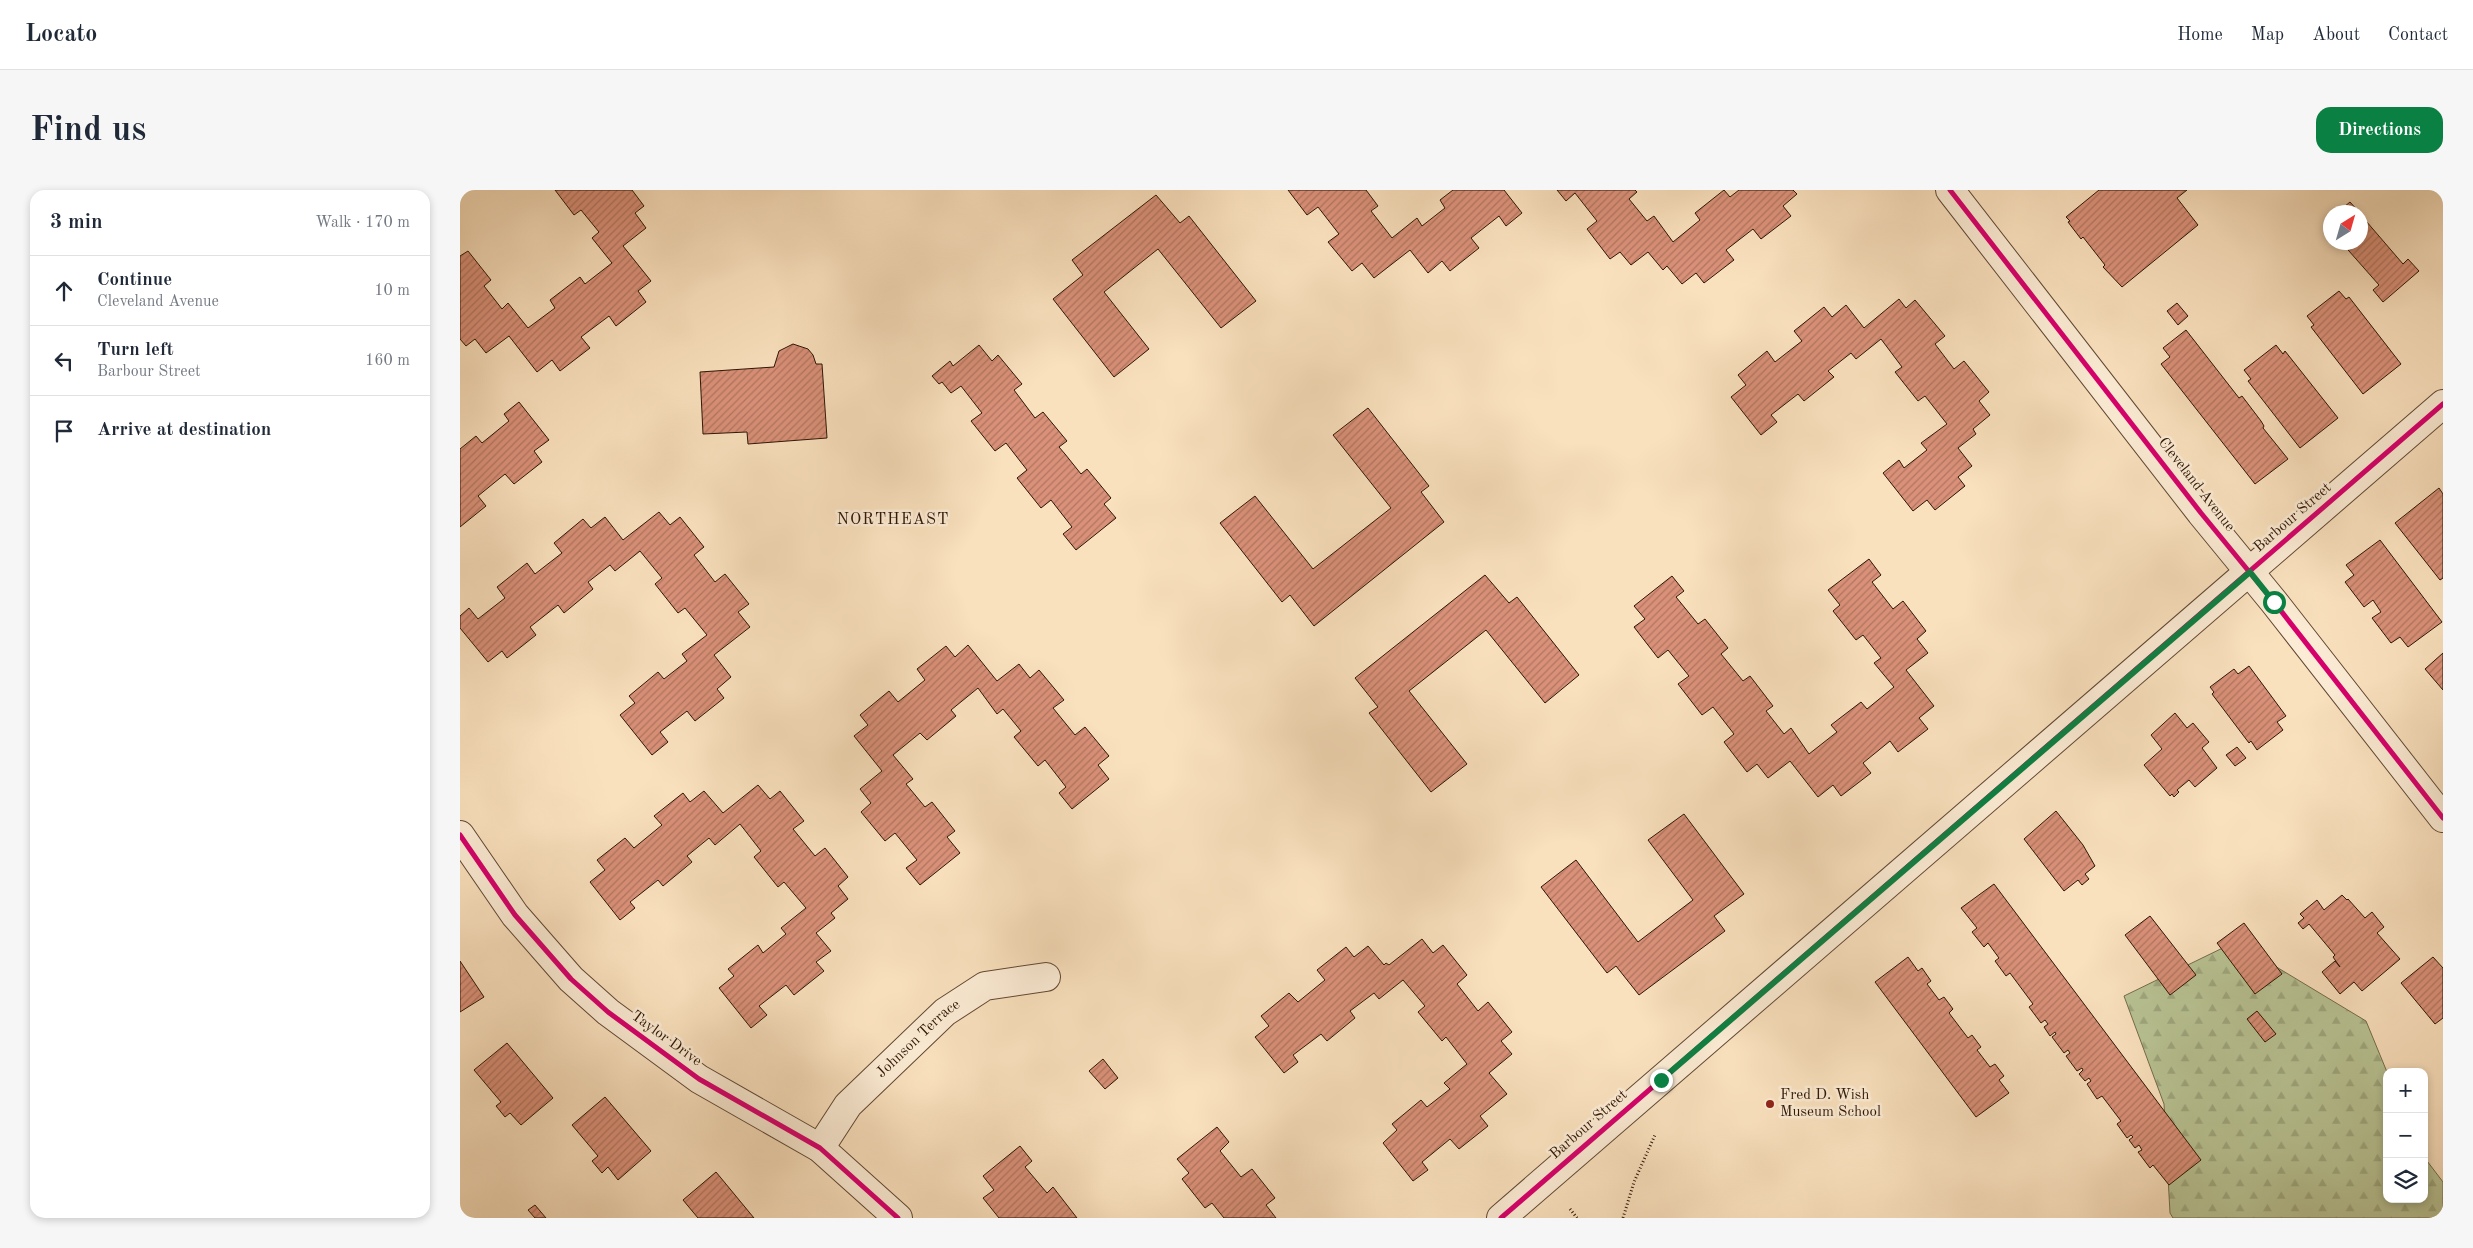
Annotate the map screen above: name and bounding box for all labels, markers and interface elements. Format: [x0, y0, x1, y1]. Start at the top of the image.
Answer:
text: Locato [25, 23, 97, 47]
text: Home [2177, 26, 2223, 44]
text: Map [2251, 26, 2284, 44]
text: About [2312, 26, 2360, 44]
text: Contact [2388, 26, 2448, 44]
button: Directions [2316, 107, 2443, 153]
text: Find us [30, 113, 146, 148]
north arrow [2323, 205, 2368, 250]
text: 3 min [50, 212, 103, 233]
text: Walk · 170 m [315, 215, 410, 231]
text: Continue [97, 271, 172, 290]
icon: ahead [50, 277, 78, 305]
text: 10 m [374, 283, 410, 299]
text: Cleveland Avenue [97, 294, 219, 310]
text: Turn left [97, 341, 174, 360]
icon: left [50, 347, 78, 375]
text: 160 m [365, 353, 410, 369]
text: Barbour Street [97, 364, 201, 380]
icon: arrive [50, 417, 78, 445]
text: Arrive at destination [97, 421, 271, 440]
street label: Cleveland Avenue [2155, 435, 2237, 535]
street label: Barbour Street [2251, 480, 2335, 556]
district label: NORTHEAST [837, 512, 949, 528]
route start [2263, 591, 2286, 614]
street label: Johnson Terrace [874, 997, 963, 1081]
street label: Taylor Drive [628, 1009, 704, 1069]
map controls [2383, 1068, 2428, 1203]
button: + [2383, 1068, 2428, 1113]
route end [1650, 1069, 1673, 1092]
street label: Barbour Street [1547, 1087, 1631, 1163]
place label: Fred D. Wish Museum School [1780, 1088, 1881, 1120]
marker: Fred D. Wish Museum School [1764, 1098, 1776, 1110]
button: − [2383, 1113, 2428, 1158]
button: layers [2383, 1158, 2428, 1203]

